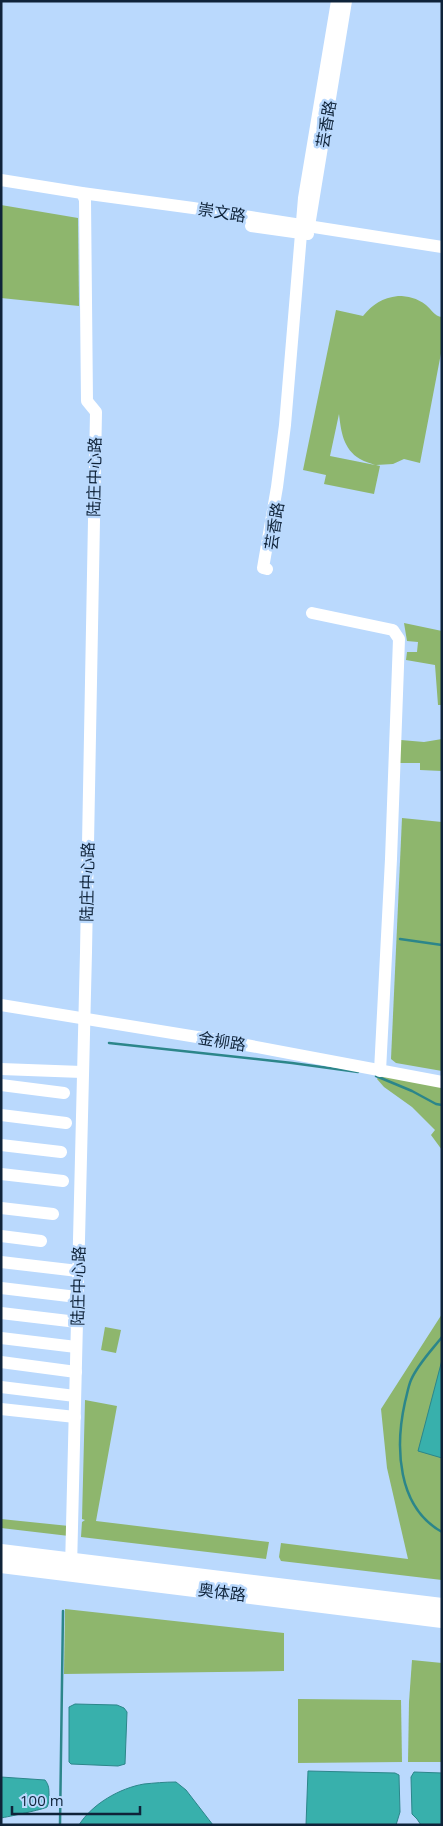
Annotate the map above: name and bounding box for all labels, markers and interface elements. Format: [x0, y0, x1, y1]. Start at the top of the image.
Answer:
street label: 芸香路 [311, 98, 341, 150]
street label: 崇文路 [197, 197, 247, 227]
street label: 陆庄中心路 [82, 437, 106, 517]
street label: 芸香路 [259, 501, 289, 551]
street label: 陆庄中心路 [75, 842, 99, 922]
street label: 金柳路 [197, 1026, 247, 1056]
street label: 陆庄中心路 [66, 1246, 90, 1326]
street label: 奥体路 [197, 1578, 247, 1606]
scale bar [12, 1784, 140, 1816]
text: 100 m [20, 1790, 64, 1810]

